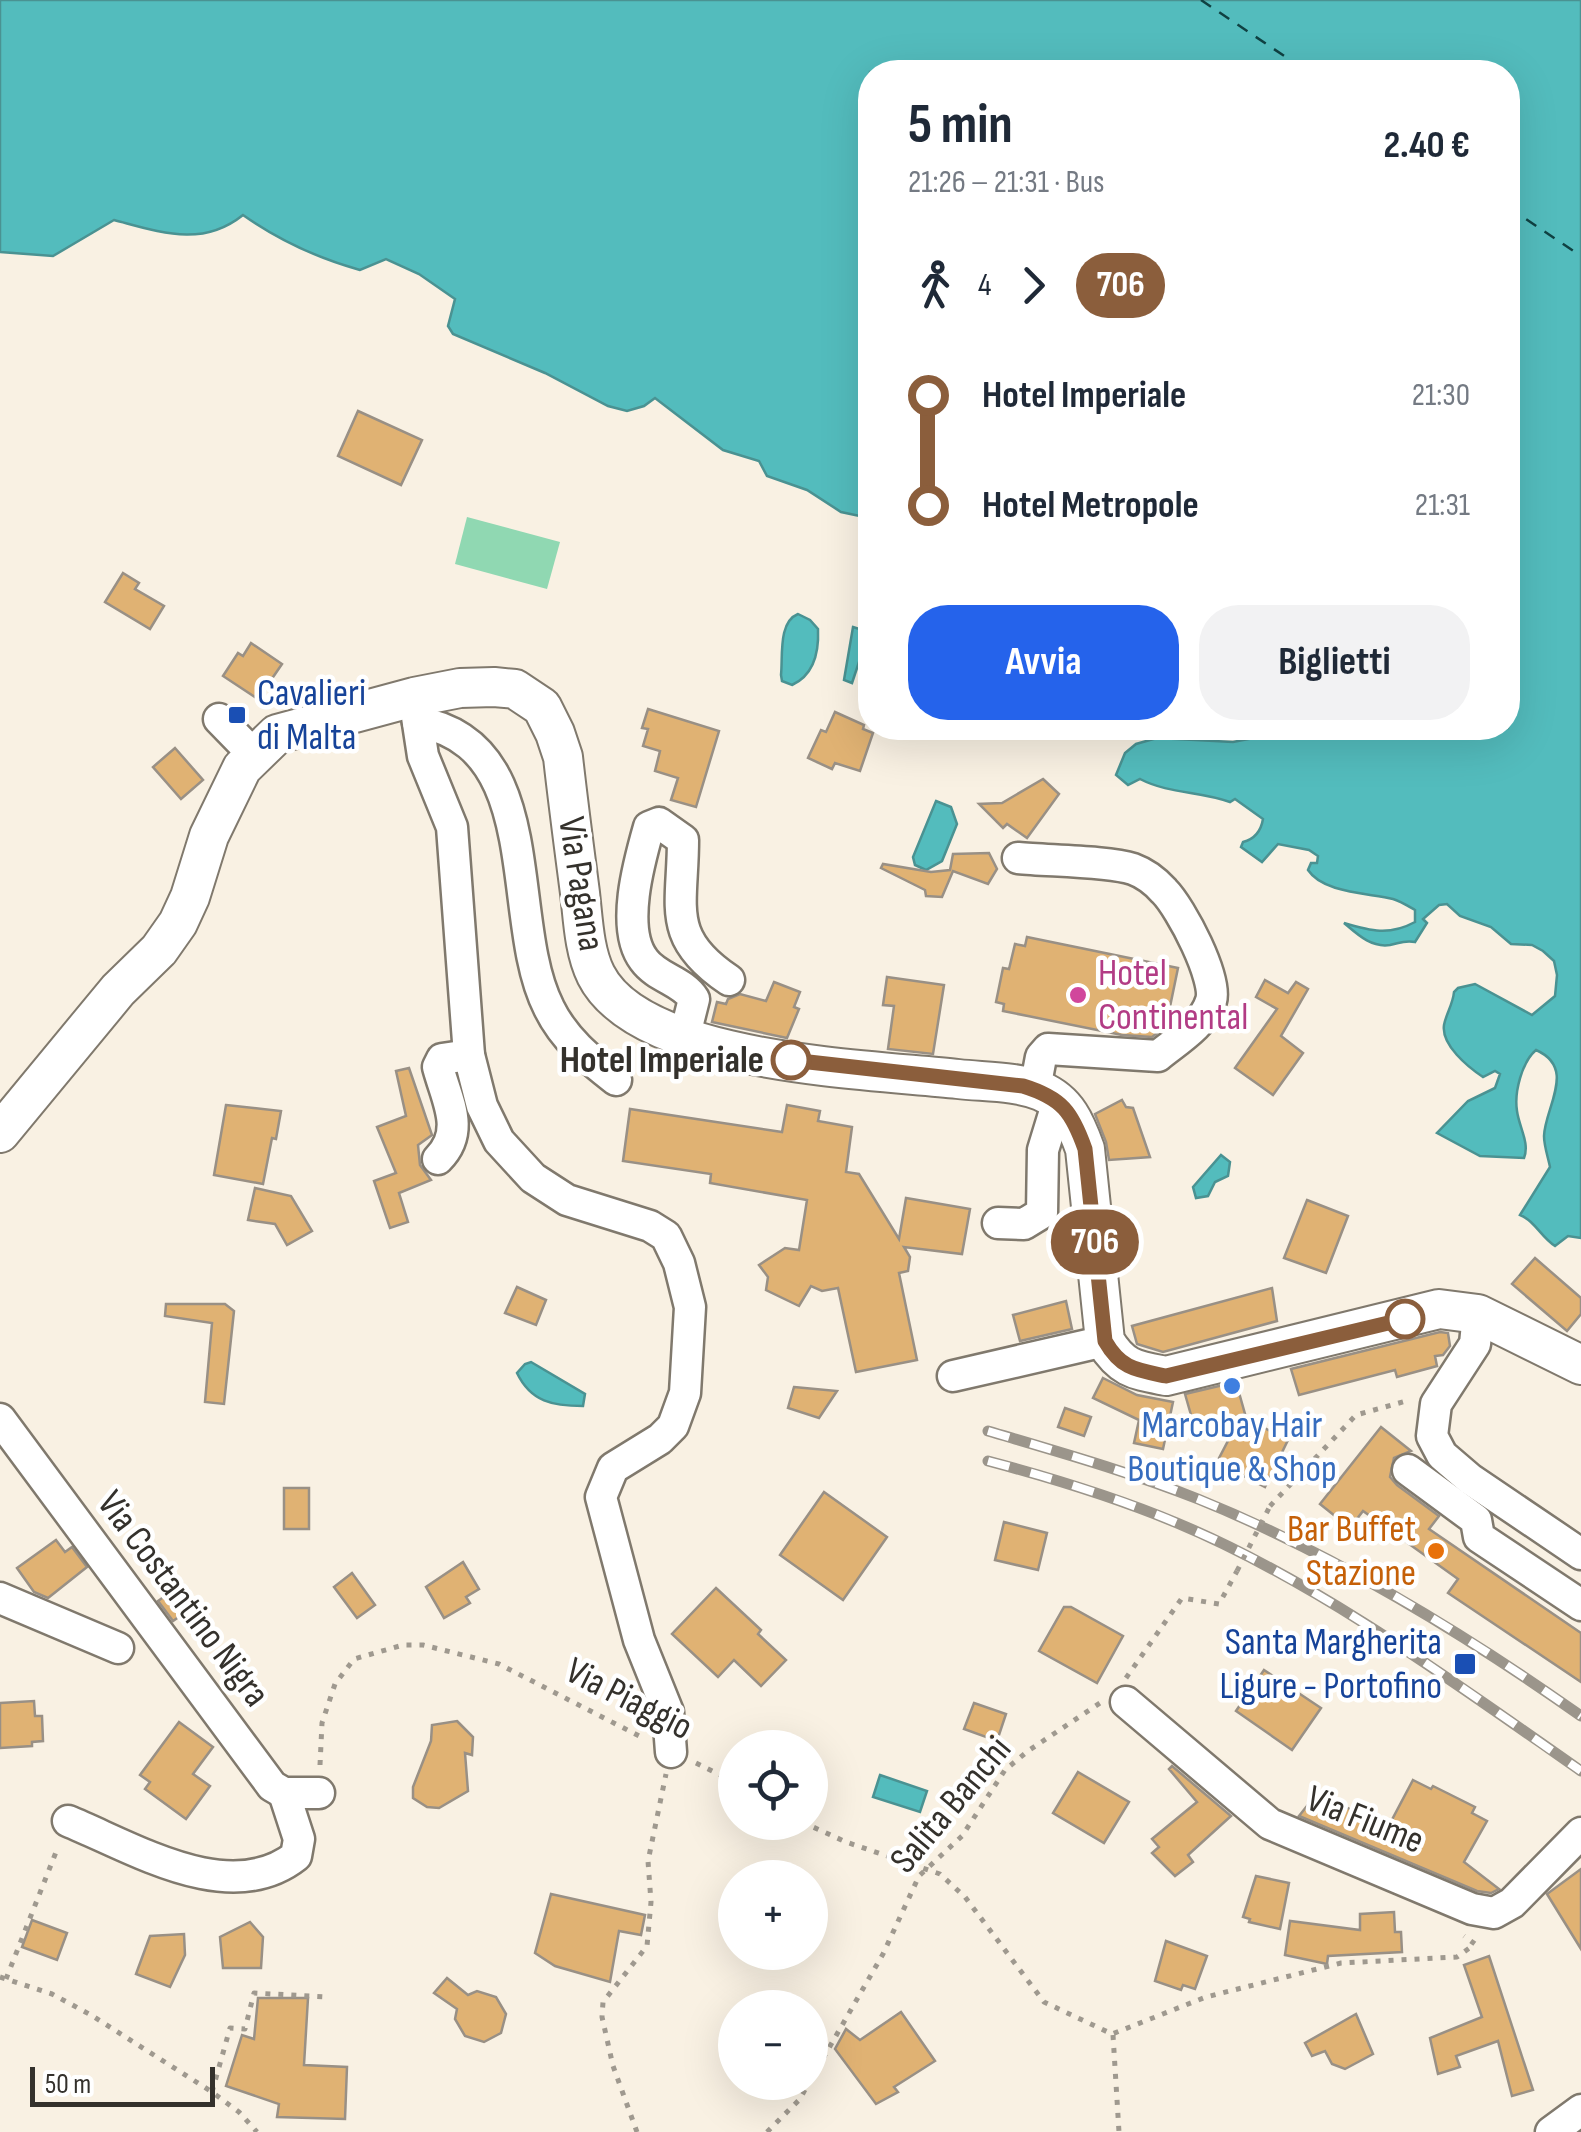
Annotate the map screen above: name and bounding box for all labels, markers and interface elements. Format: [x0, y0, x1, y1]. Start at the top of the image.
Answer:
text: 5 min [908, 92, 1013, 159]
text: 2.40 € [1383, 123, 1470, 168]
text: 21:26 – 21:31 · Bus [908, 163, 1105, 202]
icon: walk [908, 258, 963, 313]
icon: forward [1006, 258, 1061, 313]
text: 706 [1096, 264, 1145, 307]
text: 4 [978, 266, 991, 305]
text: Hotel Imperiale [982, 373, 1186, 418]
text: 21:30 [1412, 376, 1470, 415]
text: Hotel Metropole [982, 483, 1199, 528]
text: 21:31 [1415, 486, 1470, 525]
button: Avvia [908, 605, 1179, 720]
button: Biglietti [1199, 605, 1470, 720]
place label: Cavalieri di Malta [257, 671, 366, 760]
marker: Cavalieri di Malta [226, 704, 248, 726]
street label: Via Pagana [548, 814, 614, 954]
place label: Hotel Continental [1098, 951, 1248, 1040]
marker: Hotel Continental [1067, 984, 1089, 1006]
place label: Hotel Imperiale [560, 1038, 764, 1083]
marker: Hotel Imperiale [772, 1041, 810, 1079]
line badge: 706 [1038, 1210, 1152, 1274]
text: 706 [1071, 1221, 1119, 1264]
unlabelled marker [1386, 1300, 1424, 1338]
marker: Marcobay Hair Boutique & Shop [1221, 1375, 1243, 1397]
place label: Marcobay Hair Boutique & Shop [1127, 1403, 1337, 1492]
street label: Via Costantino Nigra [87, 1482, 279, 1716]
place label: Bar Buffet Stazione [1287, 1507, 1416, 1596]
marker: Bar Buffet Stazione [1425, 1540, 1447, 1562]
place label: Santa Margherita Ligure - Portofino [1219, 1620, 1442, 1709]
street label: Via Piaggio [558, 1648, 700, 1750]
marker: Santa Margherita Ligure - Portofino [1452, 1651, 1478, 1677]
street label: Salita Banchi [881, 1728, 1021, 1882]
map controls [718, 1730, 828, 2100]
button: locate [718, 1730, 828, 1840]
street label: Via Fiume [1300, 1776, 1430, 1864]
button: + [718, 1860, 828, 1970]
button: − [718, 1990, 828, 2100]
scale bar [30, 2062, 215, 2106]
text: 50 m [45, 2068, 91, 2101]

